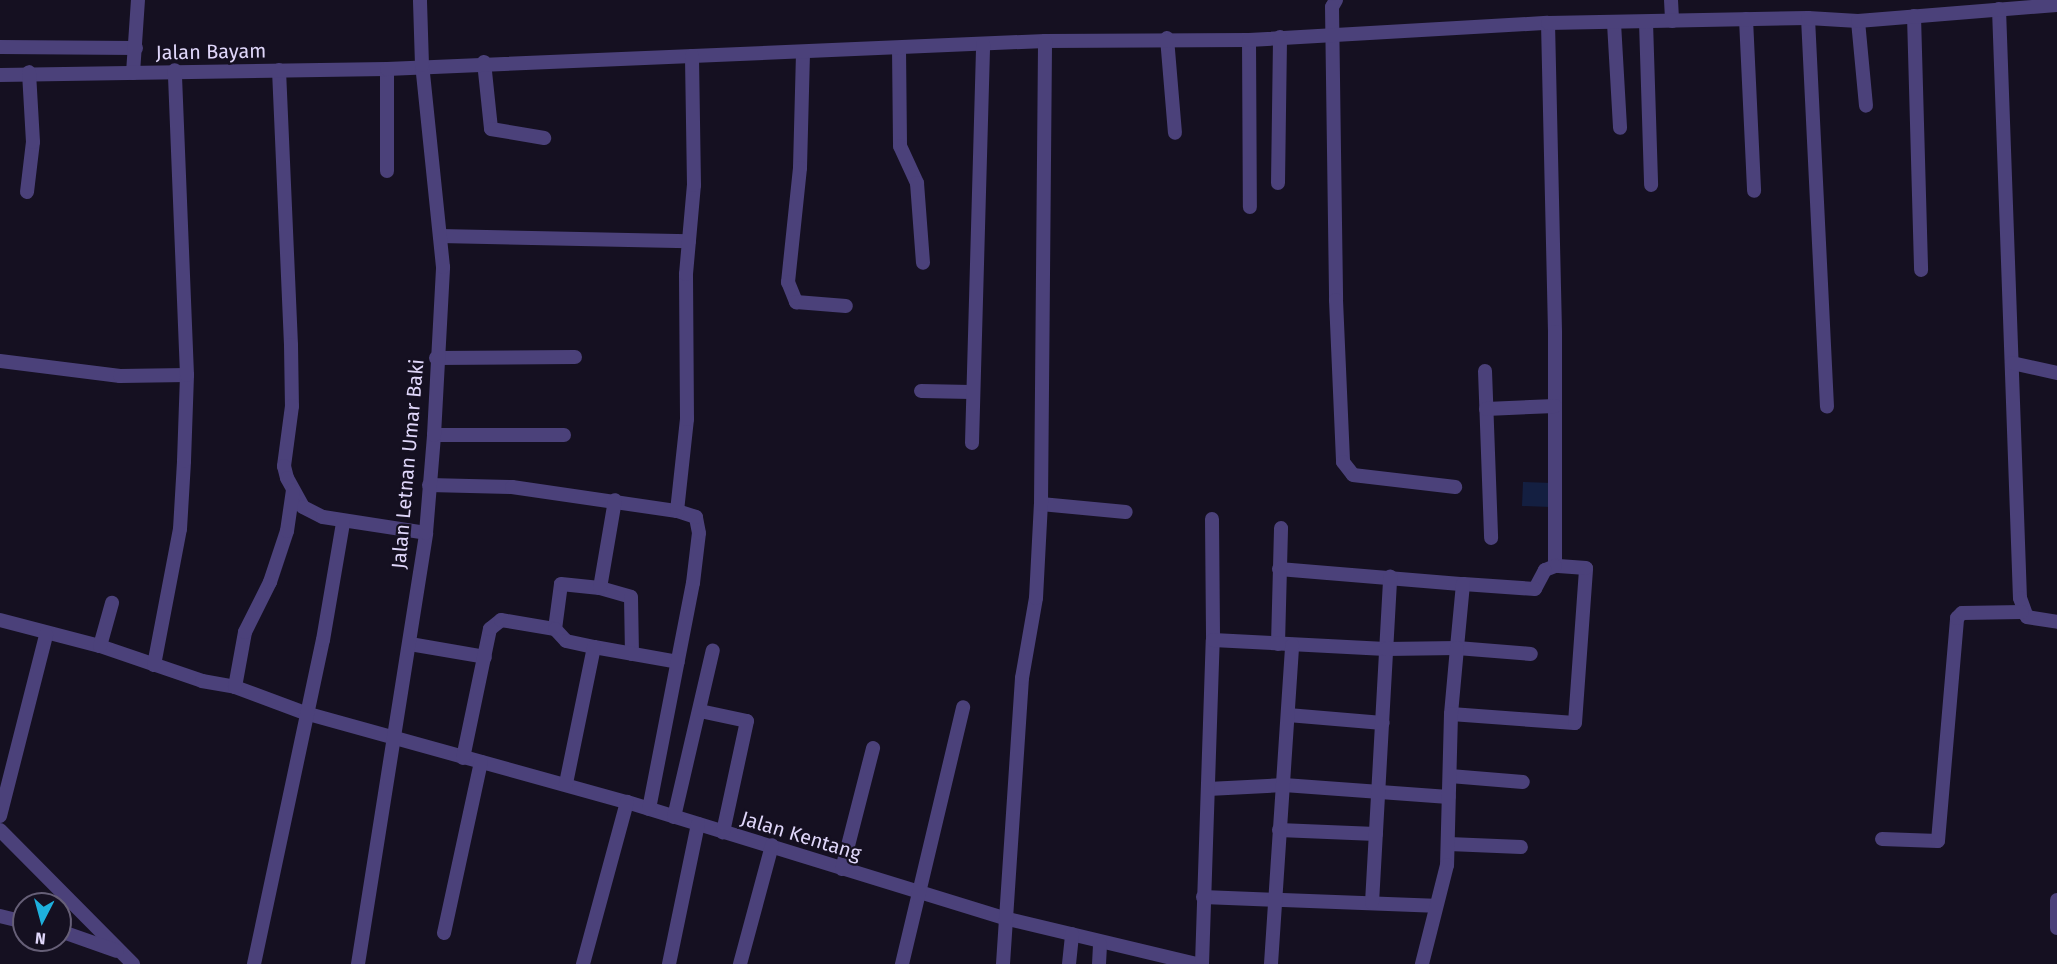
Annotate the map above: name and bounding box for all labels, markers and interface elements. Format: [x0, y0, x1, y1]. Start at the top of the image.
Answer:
street label: Jalan Bayam [155, 39, 267, 65]
street label: Jalan Letnan Umar Baki [387, 358, 429, 570]
street label: Jalan Kentang [738, 806, 864, 866]
north arrow [12, 892, 72, 952]
text: N [34, 928, 47, 948]

